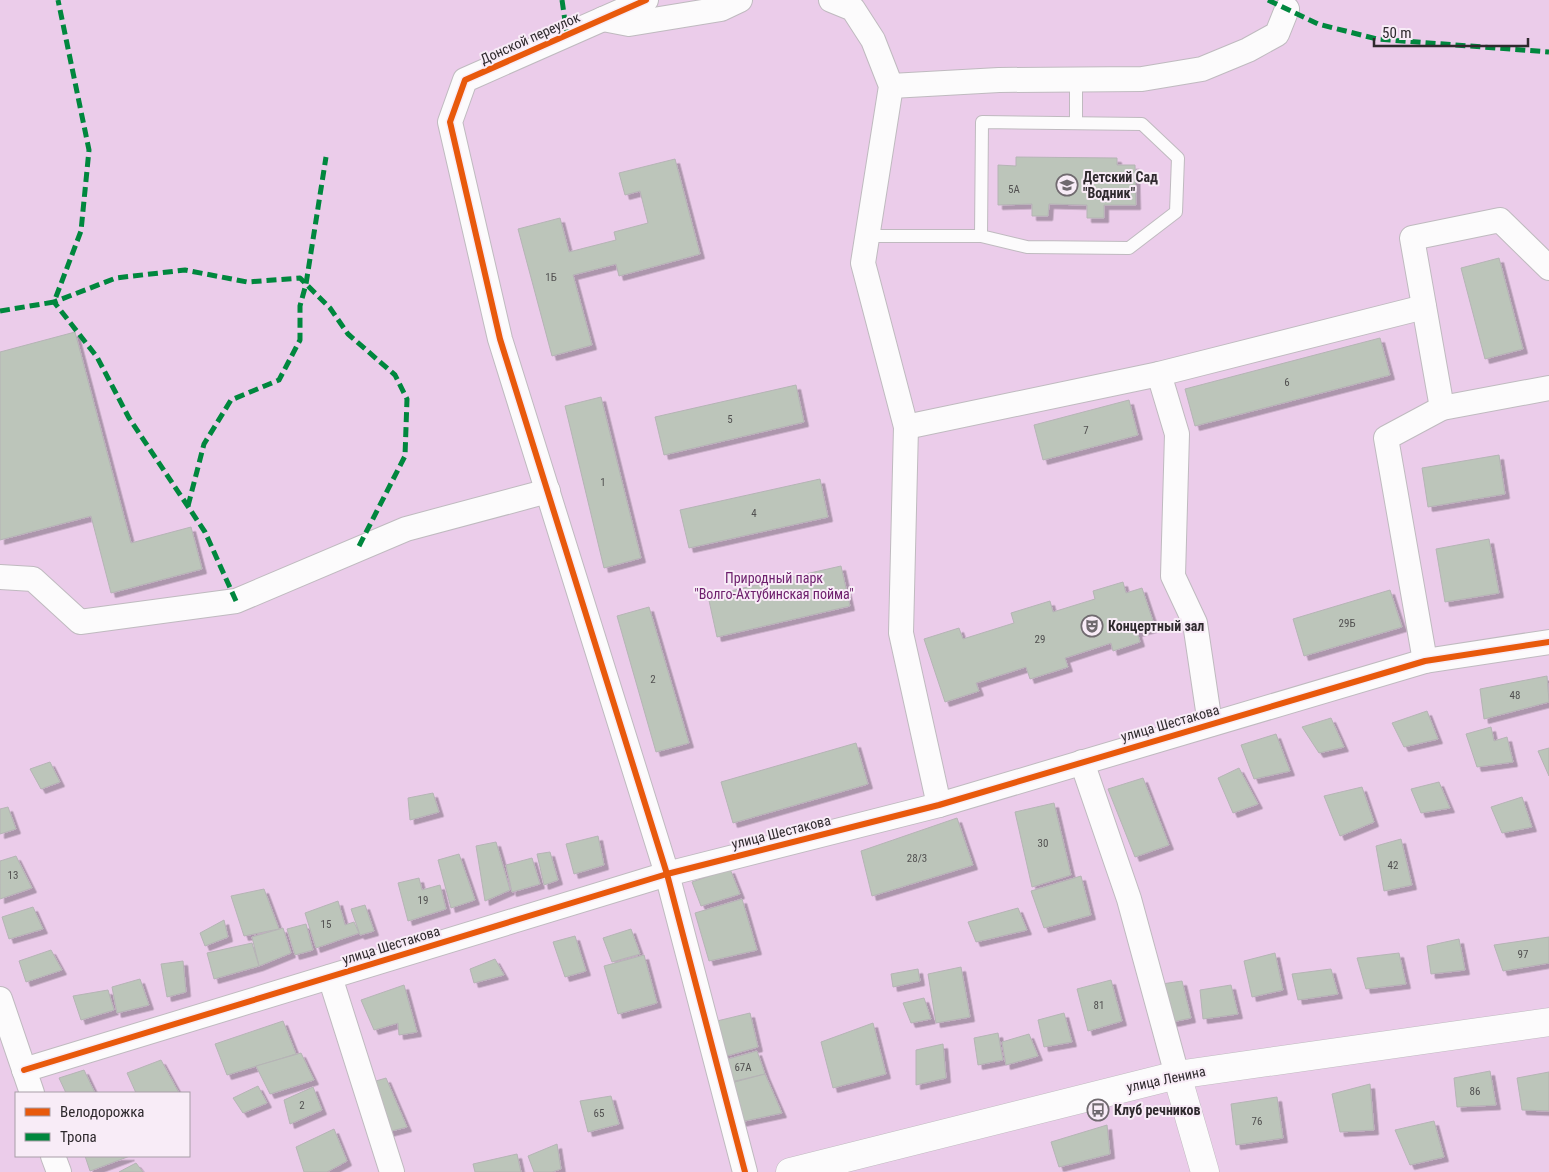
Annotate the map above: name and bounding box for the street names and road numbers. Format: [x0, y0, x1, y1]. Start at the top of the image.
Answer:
street label: Донской переулок [478, 9, 583, 67]
street label: улица Шестакова [1119, 701, 1221, 745]
street label: улица Шестакова [730, 812, 832, 852]
street label: улица Шестакова [340, 923, 442, 967]
street label: улица Ленина [1125, 1063, 1207, 1095]

